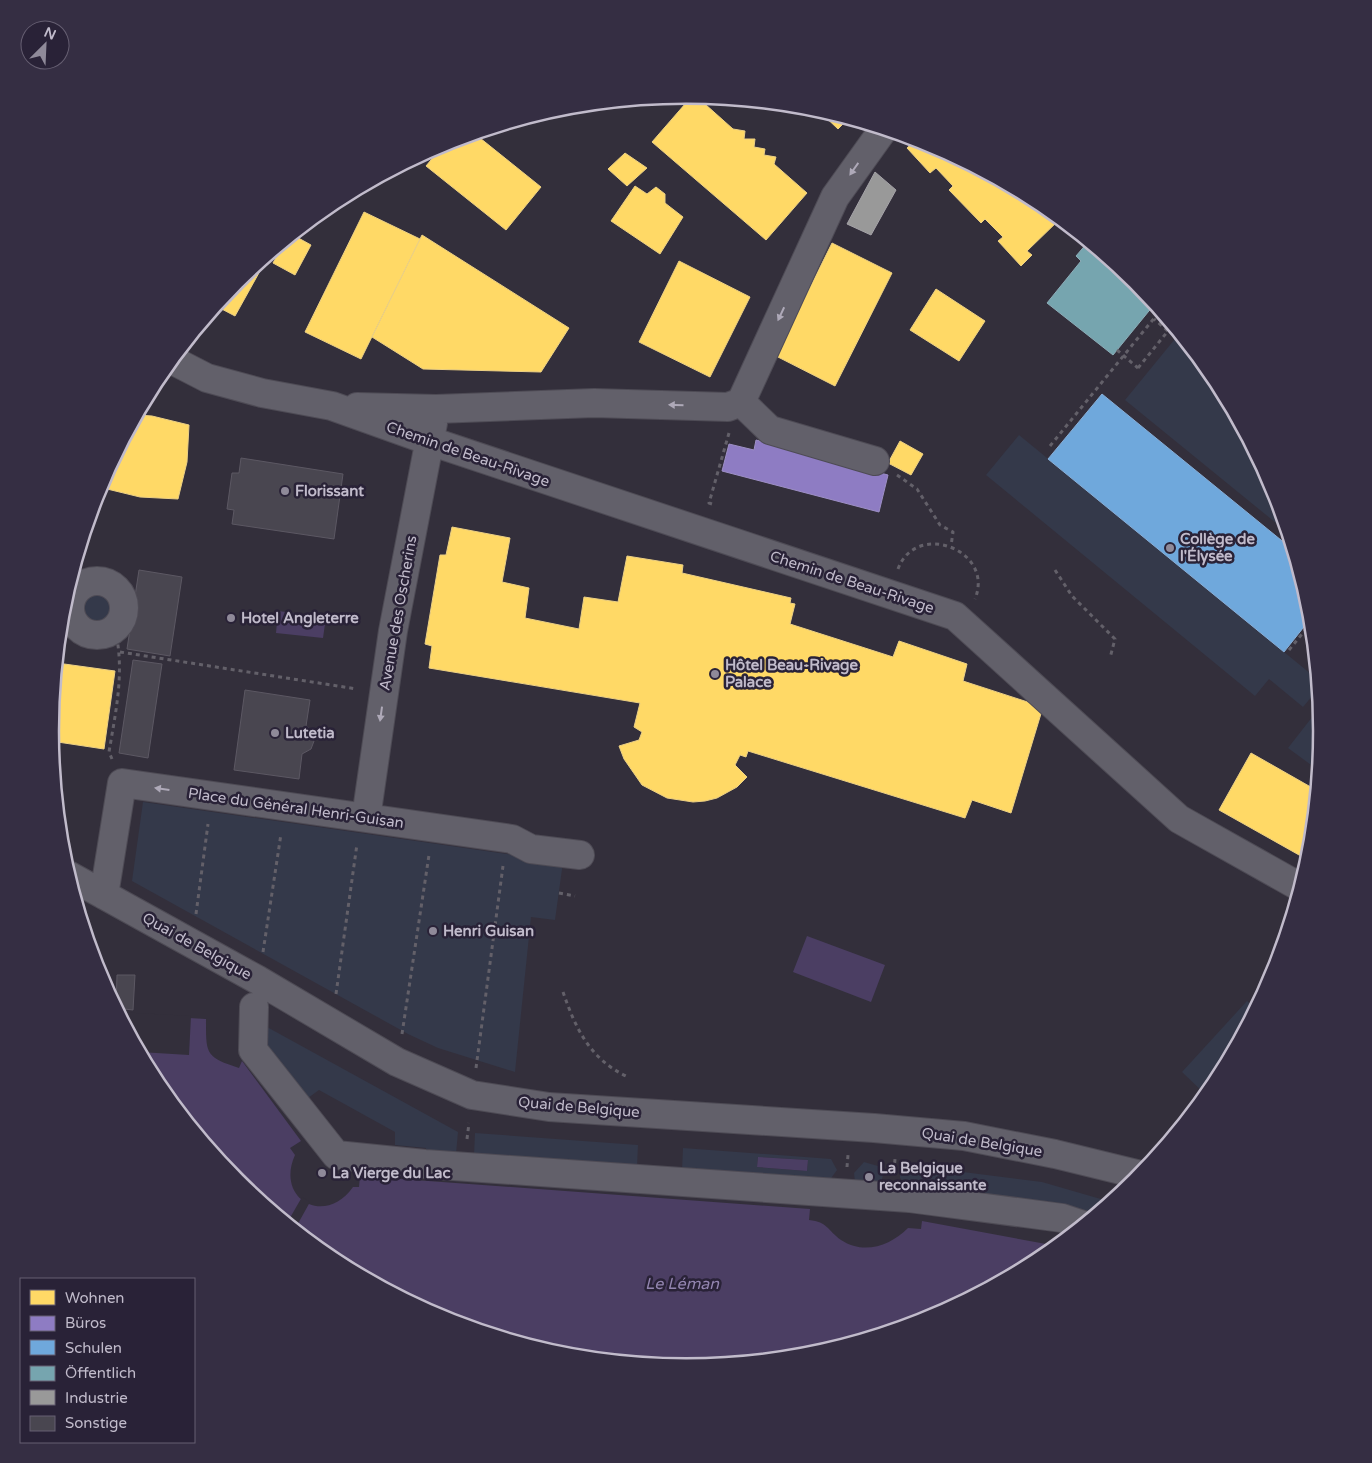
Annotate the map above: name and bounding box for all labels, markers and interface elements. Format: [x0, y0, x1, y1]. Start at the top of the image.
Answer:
north arrow [20, 20, 70, 70]
text: N [41, 24, 59, 44]
one-way arrow [849, 163, 859, 176]
one-way arrow [777, 307, 785, 321]
one-way arrow [668, 401, 684, 409]
street label: Chemin de Beau-Rivage [384, 418, 552, 490]
place label: Florissant [295, 482, 364, 500]
marker: Florissant [279, 485, 291, 497]
place label: Collège de l'Élysée [1180, 530, 1256, 566]
street label: Avenue des Oscherins [375, 534, 421, 692]
marker: Collège de l'Élysée [1164, 542, 1176, 554]
street label: Chemin de Beau-Rivage [768, 547, 936, 617]
place label: Hotel Angleterre [241, 609, 359, 628]
marker: Hotel Angleterre [225, 612, 237, 624]
place label: Hôtel Beau-Rivage Palace [725, 656, 859, 691]
marker: Hôtel Beau-Rivage Palace [709, 668, 721, 680]
one-way arrow [377, 706, 385, 722]
place label: Lutetia [285, 724, 335, 742]
marker: Lutetia [269, 727, 281, 739]
street label: Place du Général Henri-Guisan [187, 784, 405, 832]
one-way arrow [154, 785, 170, 793]
street label: Quai de Belgique [139, 909, 255, 983]
place label: Henri Guisan [443, 922, 534, 940]
marker: Henri Guisan [427, 925, 439, 937]
street label: Quai de Belgique [517, 1093, 641, 1121]
street label: Quai de Belgique [920, 1124, 1044, 1160]
place label: La Belgique reconnaissante [879, 1159, 987, 1194]
place label: La Vierge du Lac [332, 1164, 450, 1183]
marker: La Vierge du Lac [316, 1167, 328, 1179]
marker: La Belgique reconnaissante [863, 1171, 875, 1183]
water label: Le Léman [645, 1274, 720, 1294]
legend [20, 1278, 195, 1443]
text: Wohnen [65, 1289, 125, 1307]
text: Büros [65, 1314, 106, 1332]
text: Schulen [65, 1339, 122, 1357]
text: Öffentlich [65, 1364, 136, 1382]
text: Industrie [65, 1389, 128, 1407]
text: Sonstige [65, 1414, 127, 1432]

